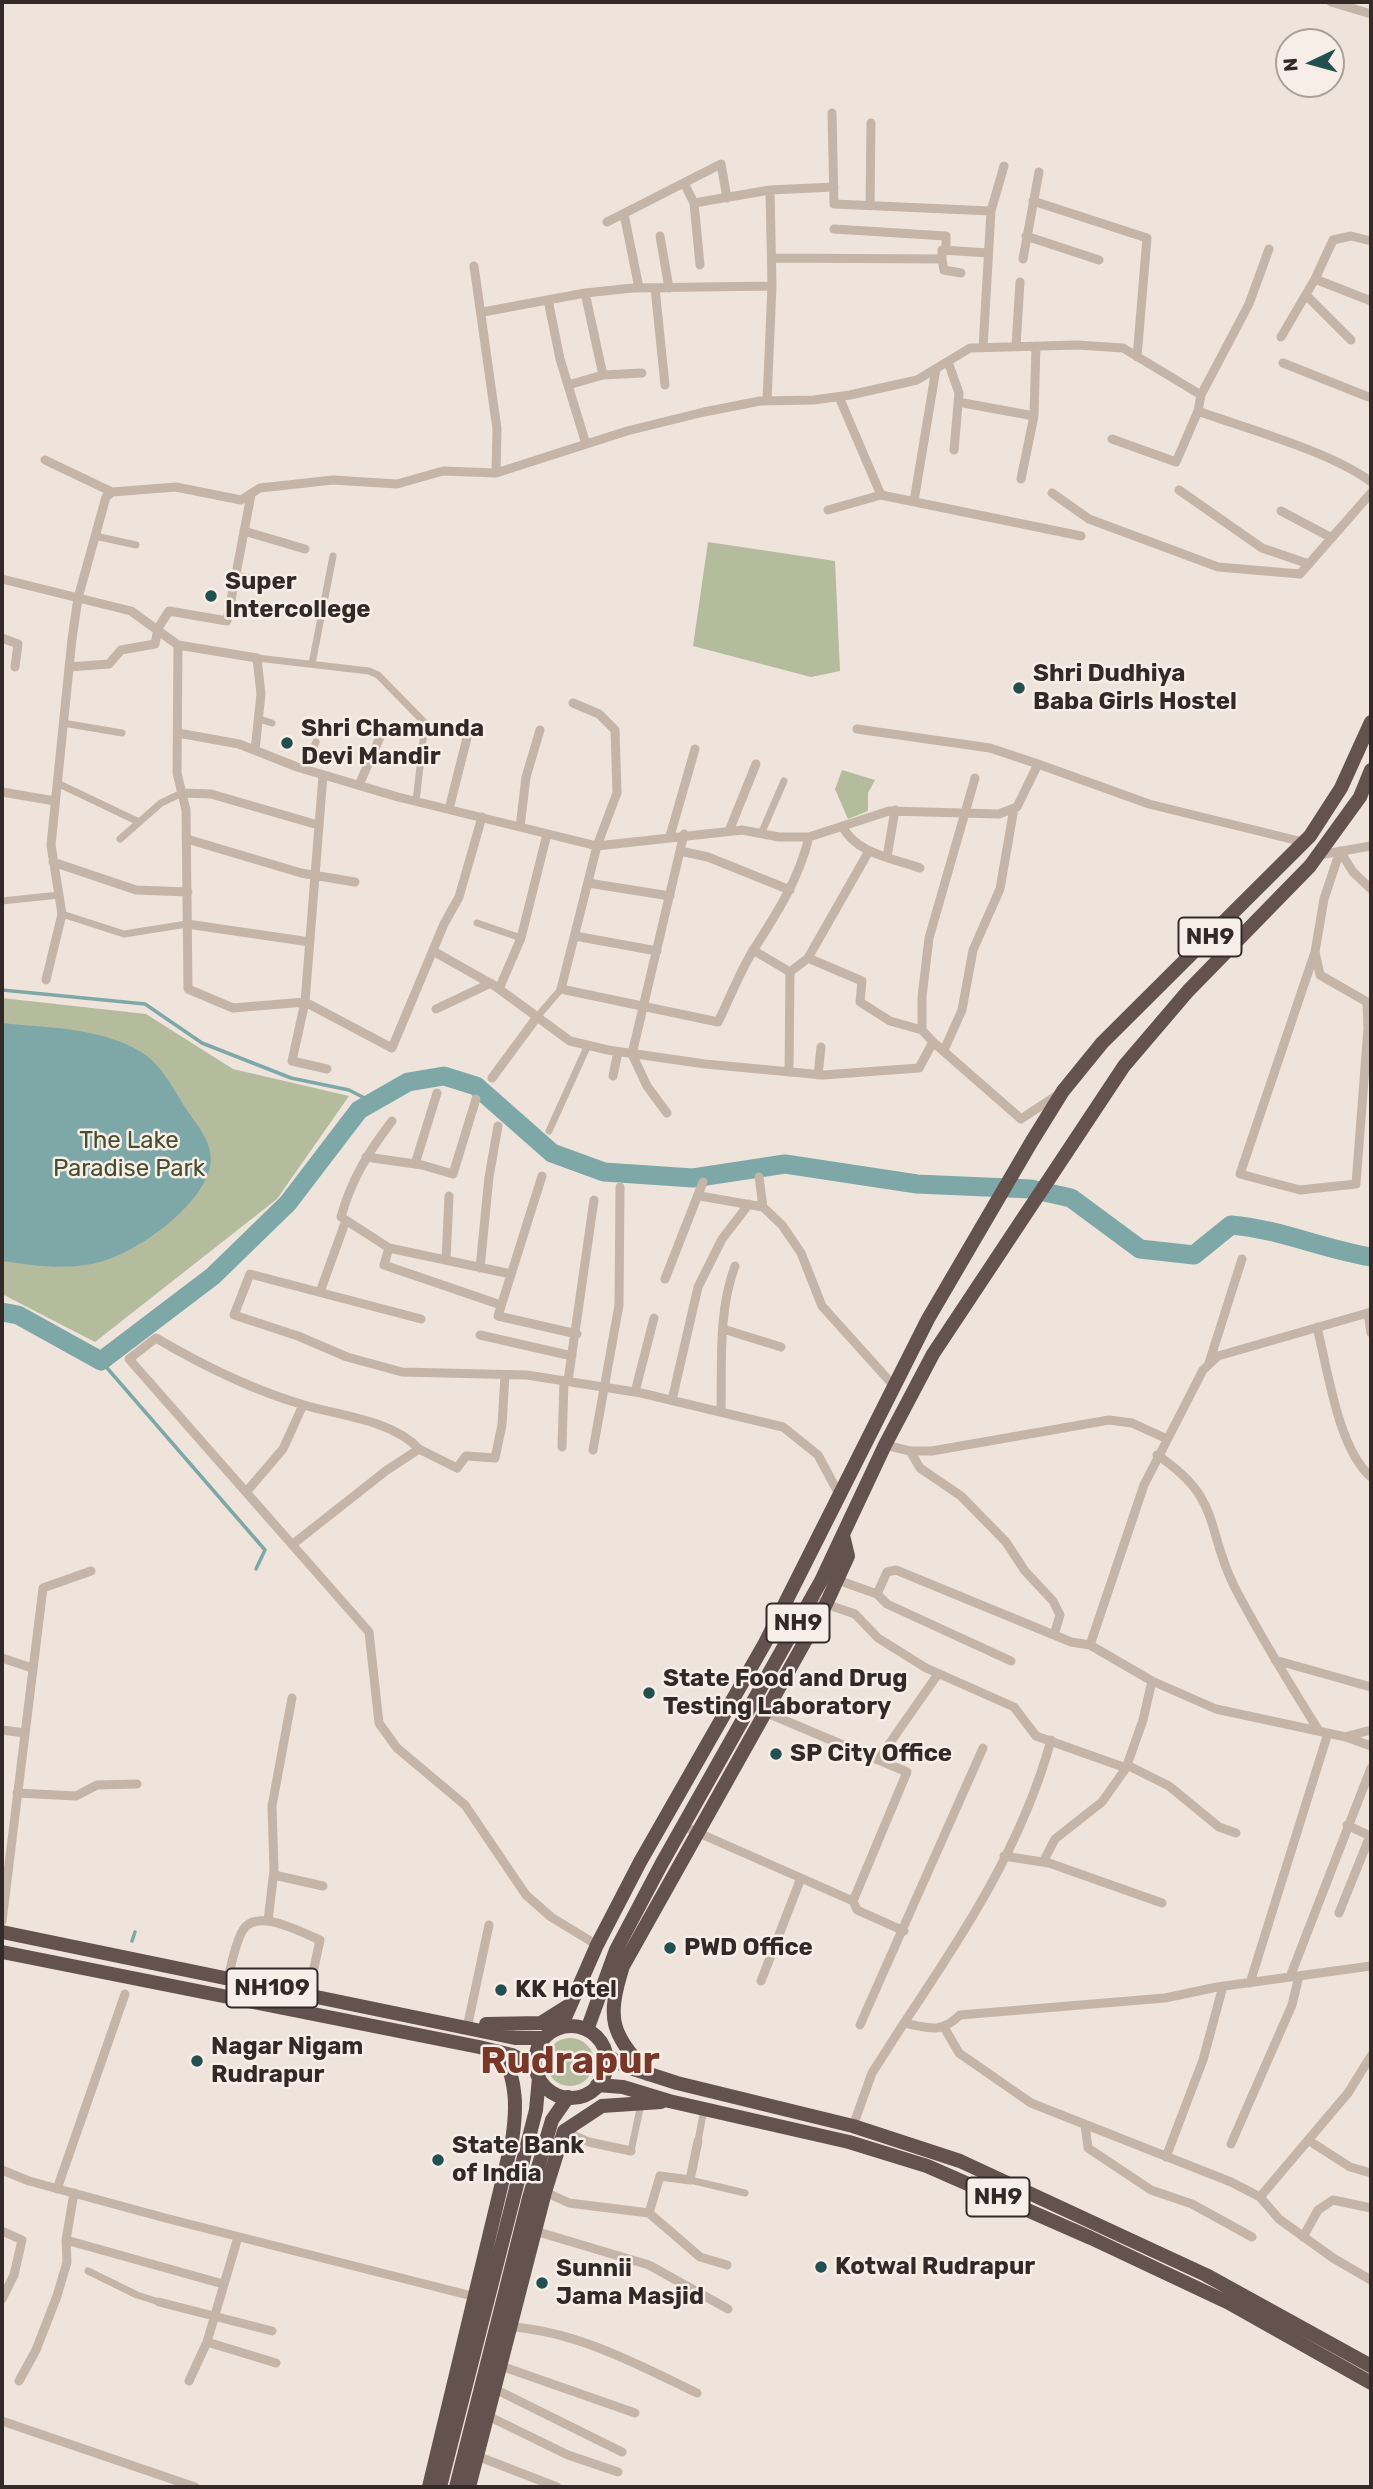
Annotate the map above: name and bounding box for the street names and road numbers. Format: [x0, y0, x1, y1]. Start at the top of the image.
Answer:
road number: NH9 [1178, 918, 1242, 956]
road number: NH9 [766, 1604, 830, 1642]
road number: NH109 [226, 1968, 318, 2008]
road number: NH9 [967, 2178, 1030, 2216]

